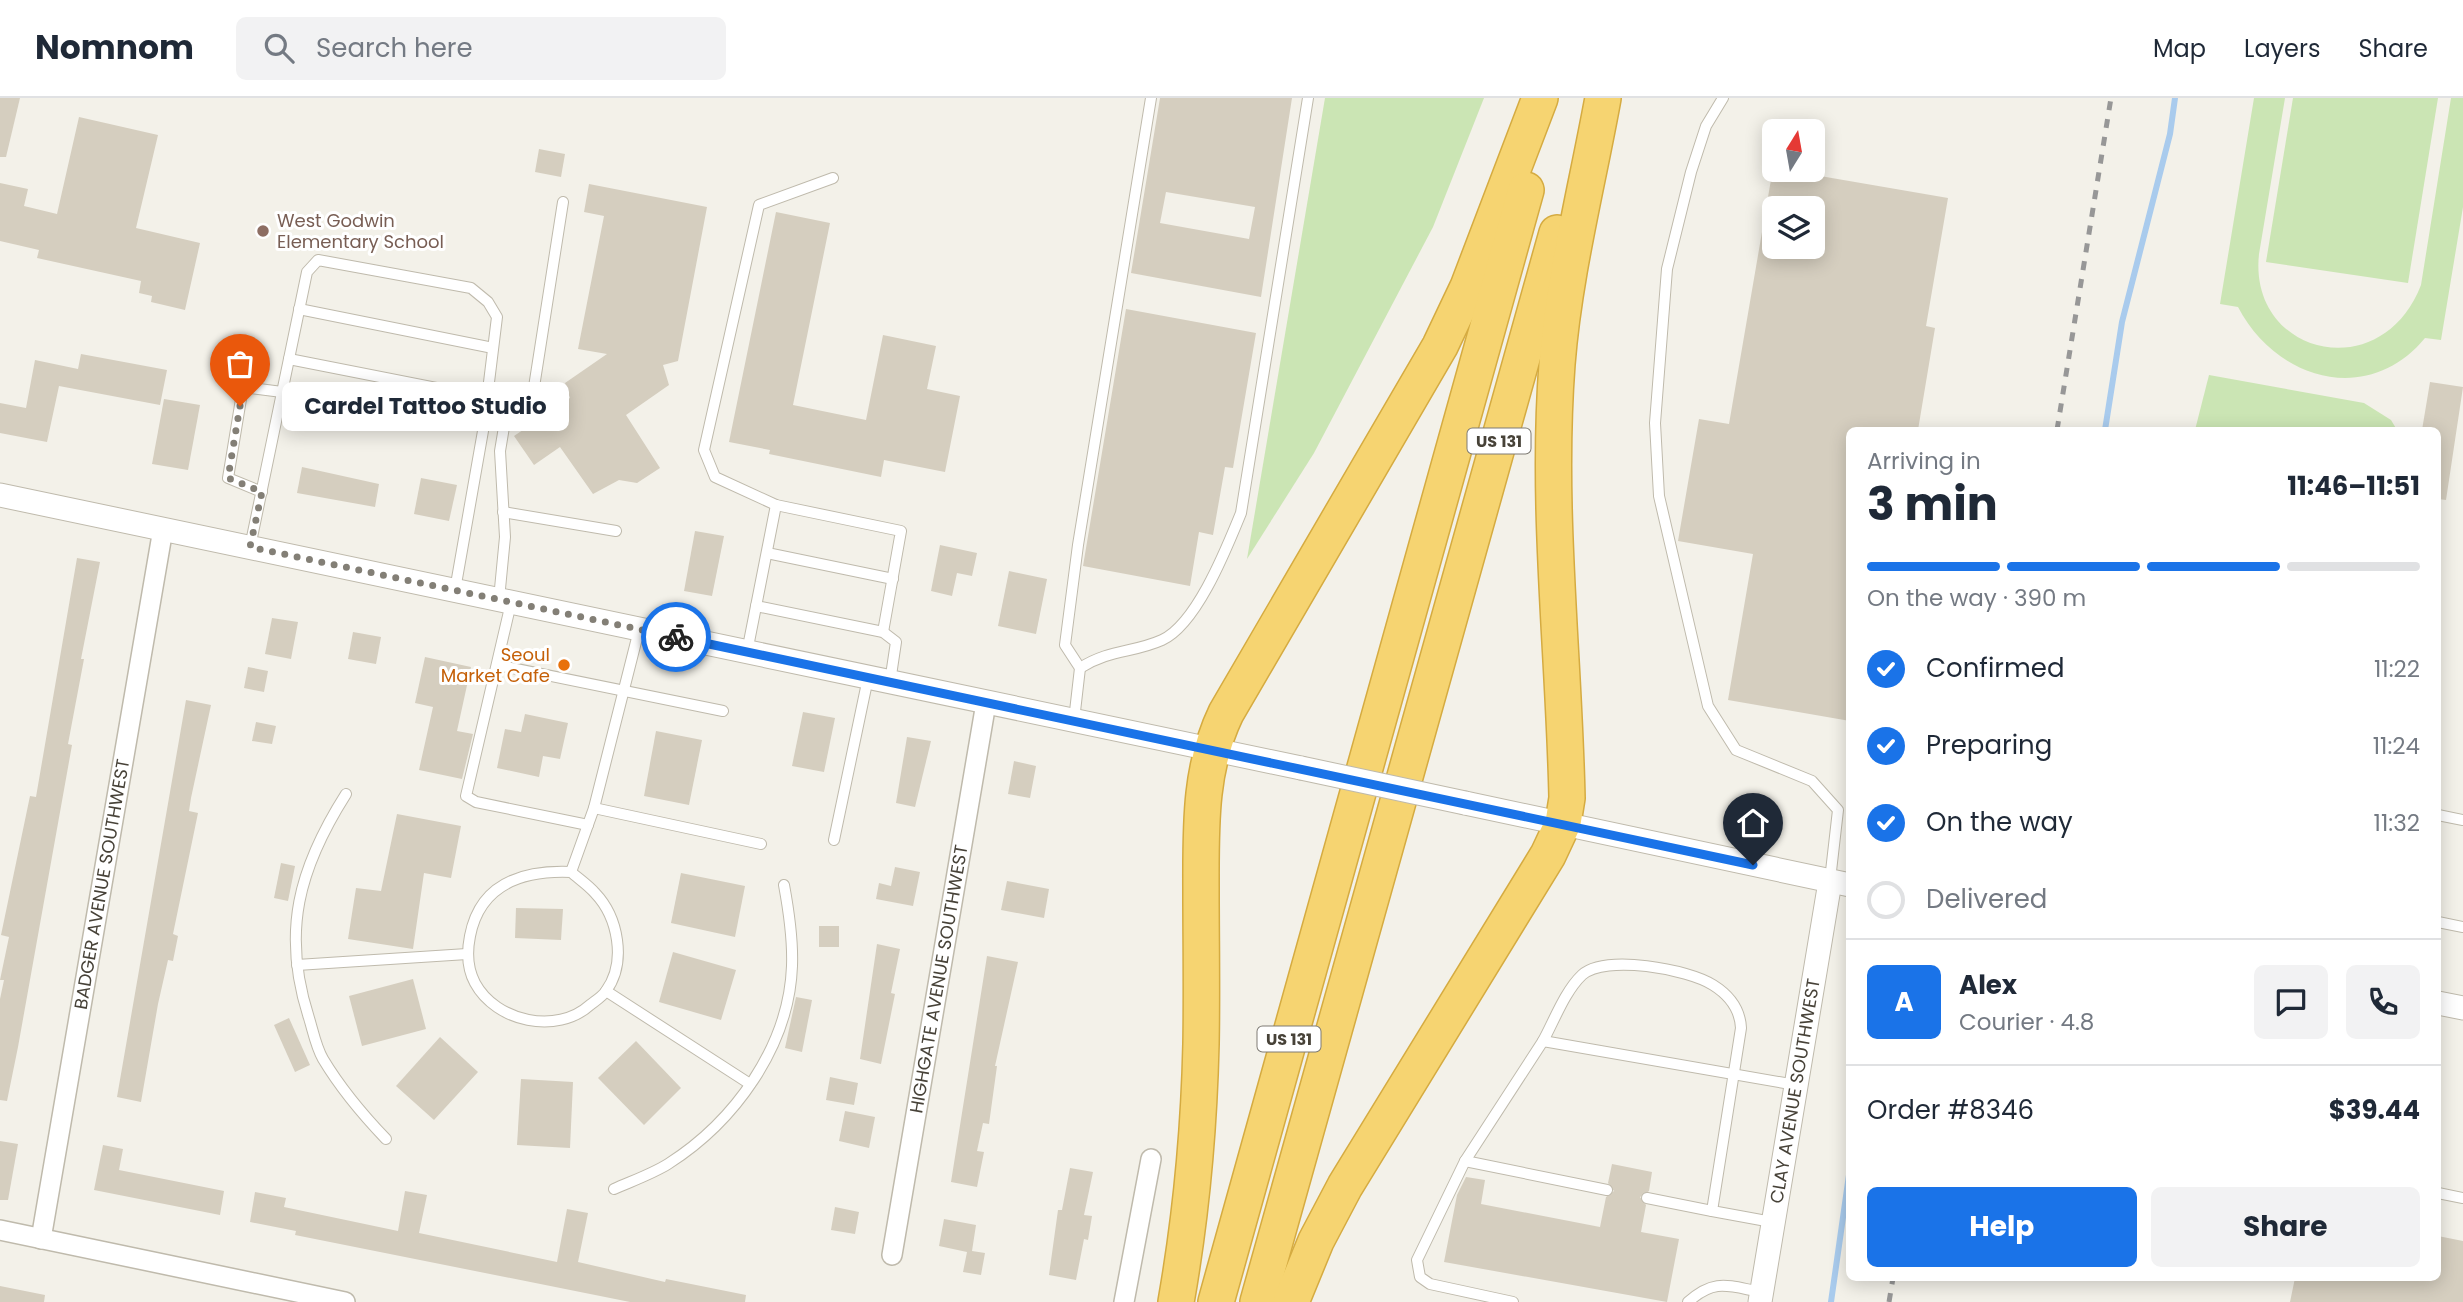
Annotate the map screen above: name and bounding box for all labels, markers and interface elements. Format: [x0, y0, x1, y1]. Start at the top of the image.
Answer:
search box [236, 17, 726, 80]
text: Nomnom [35, 24, 194, 71]
icon: search [260, 29, 298, 67]
text: Search here [316, 30, 473, 66]
text: Map [2153, 32, 2206, 65]
text: Layers [2244, 32, 2320, 65]
text: Share [2358, 32, 2428, 65]
north arrow [1762, 119, 1825, 182]
map controls [1762, 119, 1825, 259]
button: layers [1762, 196, 1825, 259]
place label: West Godwin Elementary School [277, 208, 444, 254]
marker: West Godwin Elementary School [255, 223, 271, 239]
pin [210, 334, 270, 406]
icon: bag [221, 345, 259, 383]
callout: Cardel Tattoo Studio [282, 382, 569, 430]
text: Cardel Tattoo Studio [304, 390, 547, 422]
road number: US 131 [1468, 428, 1530, 454]
text: Arriving in [1867, 445, 1981, 477]
text: 11:46–11:51 [2287, 468, 2420, 504]
text: 3 min [1867, 472, 1998, 536]
text: On the way · 390 m [1867, 582, 2086, 614]
courier [641, 602, 711, 672]
icon: bike [657, 618, 695, 656]
place label: Seoul Market Cafe [441, 642, 550, 688]
icon: check [1867, 650, 1905, 688]
text: Confirmed [1926, 650, 2064, 686]
text: 11:22 [2374, 653, 2420, 685]
marker: Seoul Market Cafe [556, 657, 572, 673]
icon: check [1867, 727, 1905, 765]
text: Preparing [1926, 727, 2052, 763]
text: 11:24 [2373, 730, 2420, 762]
street label: BADGER AVENUE SOUTHWEST [68, 757, 135, 1011]
pin [1723, 793, 1783, 865]
icon: home [1734, 804, 1772, 842]
icon: check [1867, 804, 1905, 842]
text: On the way [1926, 804, 2073, 840]
text: 11:32 [2374, 807, 2420, 839]
street label: HIGHGATE AVENUE SOUTHWEST [903, 842, 974, 1115]
text: Delivered [1926, 881, 2047, 917]
button: chat [2254, 965, 2328, 1039]
button: phone [2346, 965, 2420, 1039]
text: Alex [1959, 967, 2017, 1003]
street label: CLAY AVENUE SOUTHWEST [1764, 976, 1826, 1205]
text: A [1894, 984, 1914, 1020]
text: Courier · 4.8 [1959, 1006, 2094, 1038]
road number: US 131 [1258, 1026, 1320, 1051]
text: Order #8346 [1867, 1092, 2034, 1128]
text: $39.44 [2329, 1092, 2420, 1128]
button: Help [1867, 1187, 2137, 1267]
button: Share [2151, 1187, 2420, 1267]

